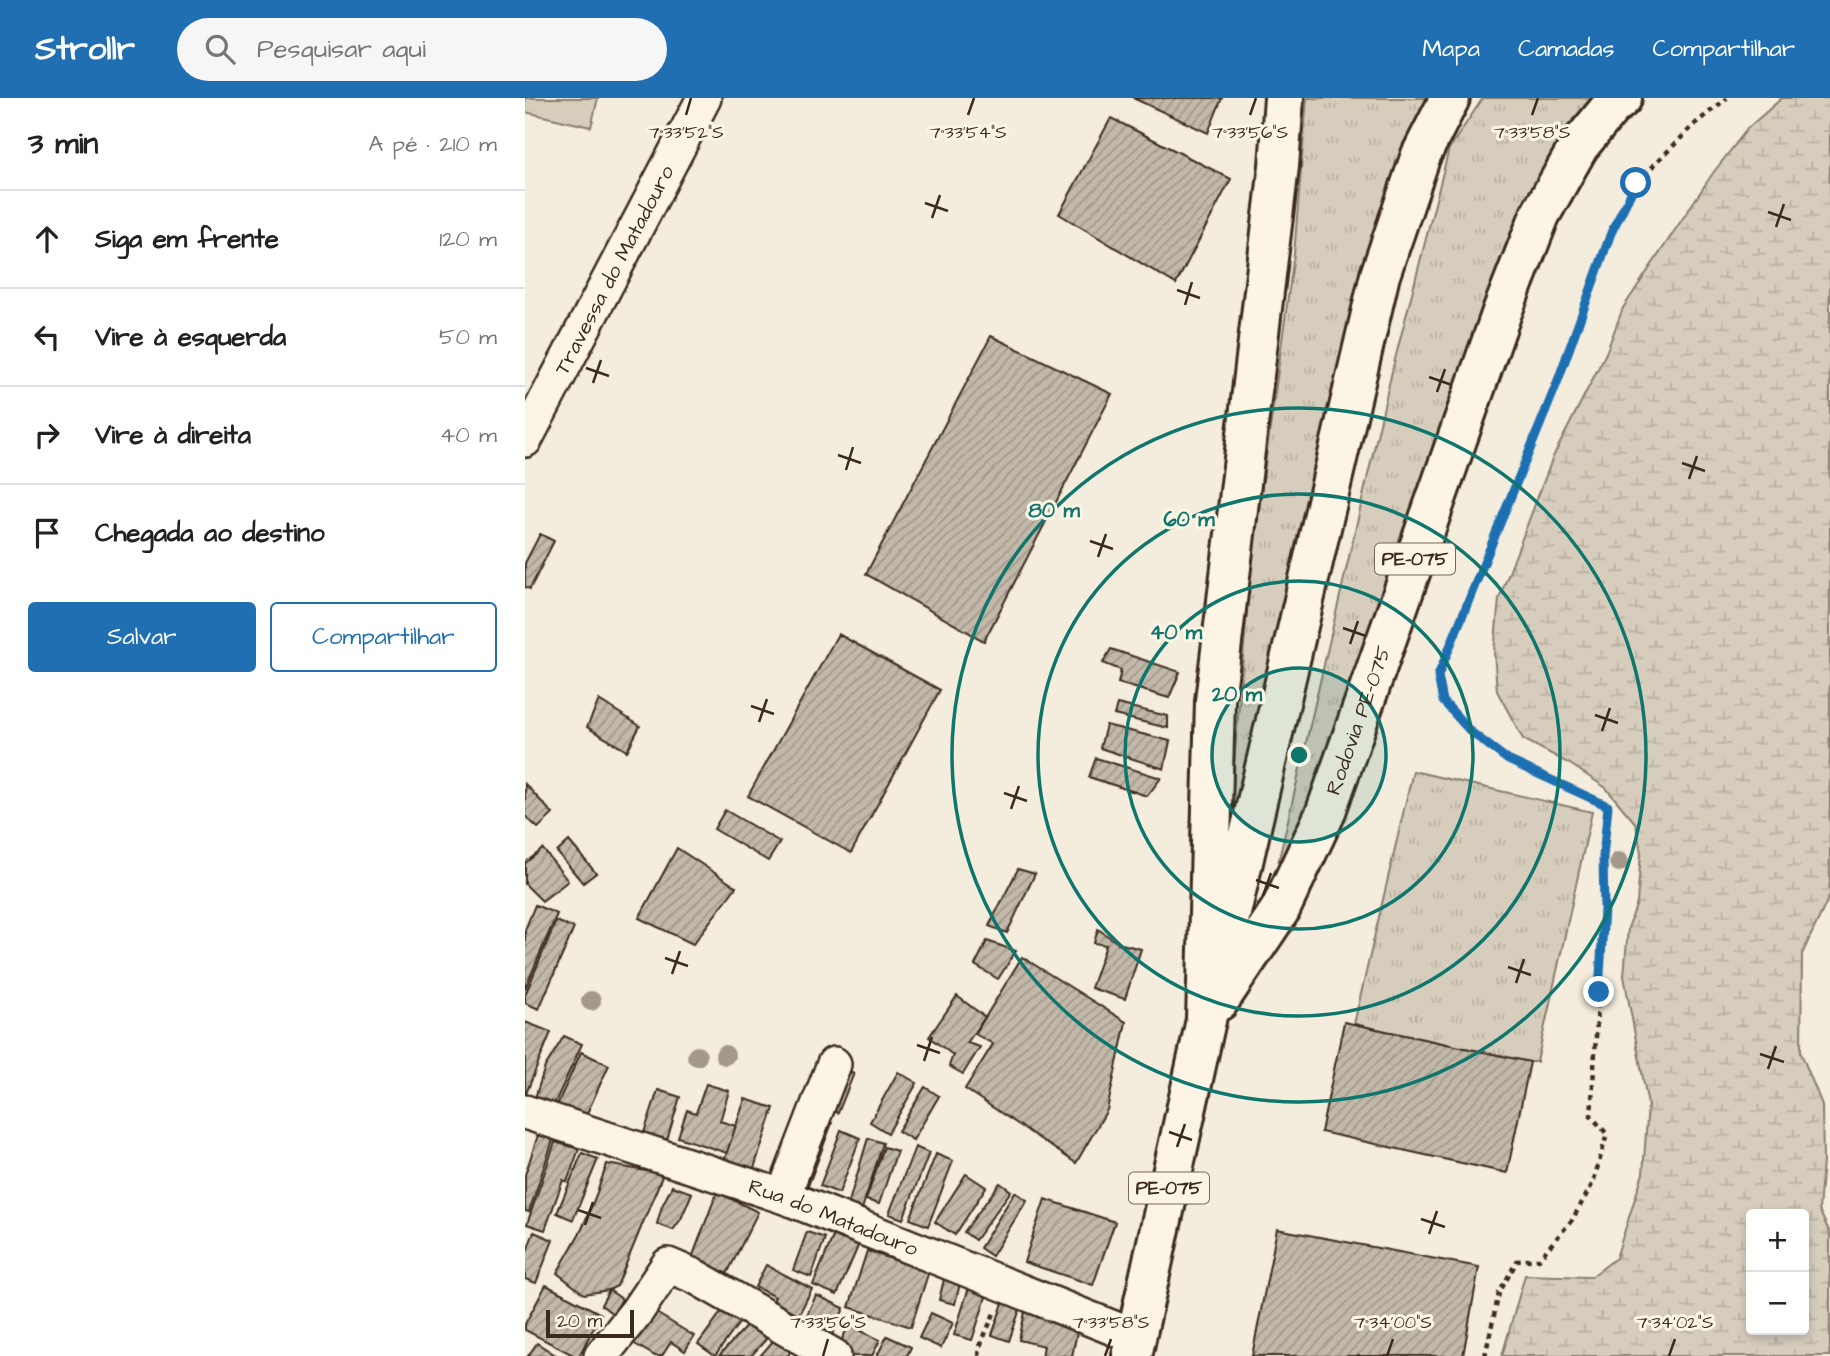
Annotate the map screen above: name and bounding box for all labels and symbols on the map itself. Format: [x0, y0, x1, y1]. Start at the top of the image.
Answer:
text: 7°33'52"S [648, 120, 724, 145]
text: 7°33'54"S [929, 120, 1007, 145]
text: 7°33'56"S [1212, 120, 1288, 145]
text: 7°33'58"S [1494, 120, 1570, 145]
street label: Travessa do Matadouro [547, 160, 681, 380]
route start [1620, 167, 1651, 198]
text: 80 m [1028, 496, 1080, 525]
text: 60 m [1163, 505, 1215, 534]
road number: PE-075 [1375, 544, 1455, 574]
text: 40 m [1150, 618, 1203, 647]
street label: Rodovia PE-075 [1318, 642, 1398, 799]
text: 20 m [1211, 680, 1263, 709]
centre of rings [1287, 743, 1311, 767]
route end [1583, 976, 1614, 1007]
street label: Rua do Matadouro [745, 1172, 923, 1263]
road number: PE-075 [1129, 1172, 1209, 1204]
scale bar [546, 1307, 633, 1339]
text: 7°33'56"S [790, 1310, 866, 1335]
text: 7°33'58"S [1073, 1310, 1149, 1335]
text: 7°34'00"S [1354, 1310, 1432, 1335]
text: 7°34'02"S [1637, 1310, 1713, 1335]

